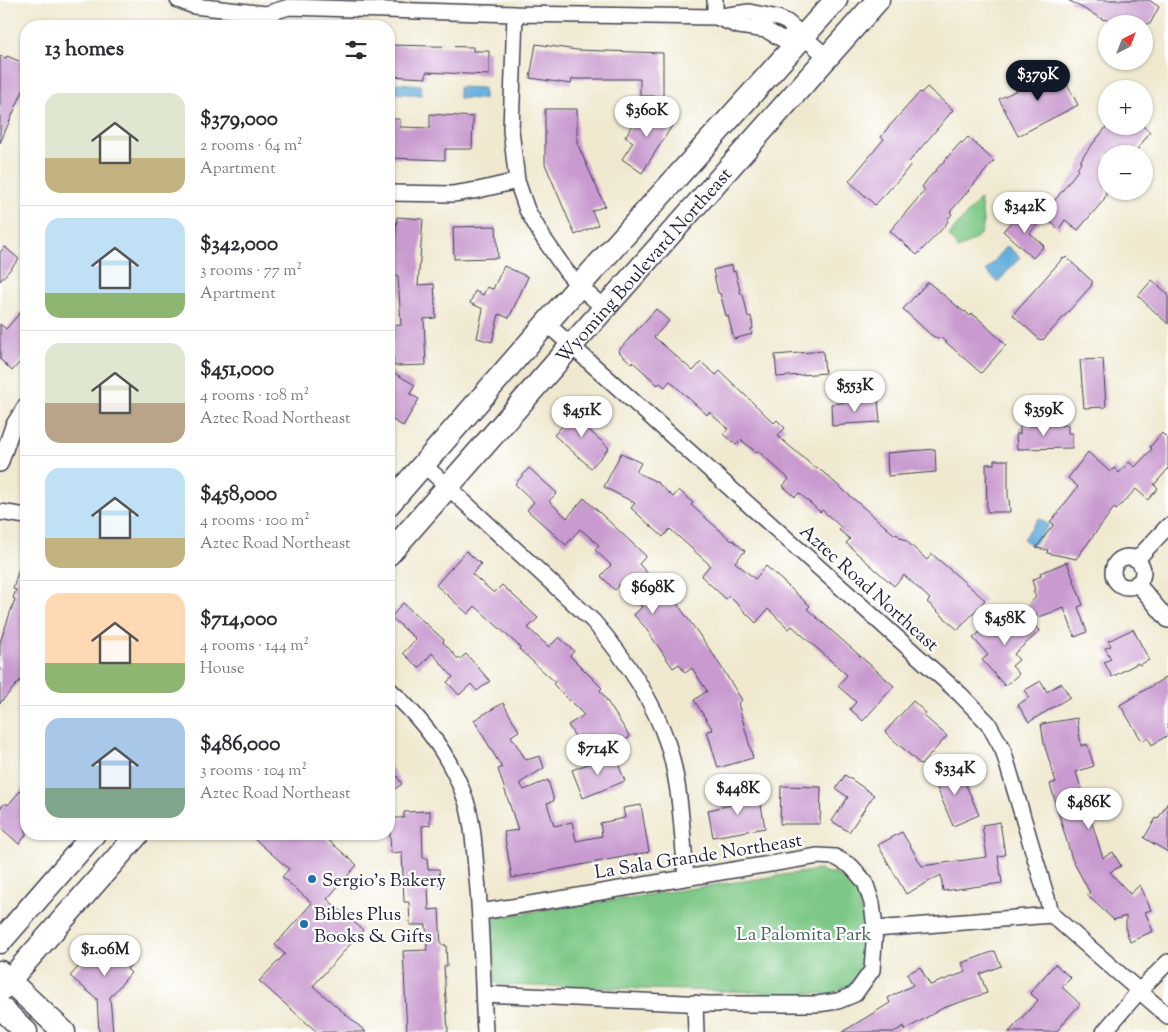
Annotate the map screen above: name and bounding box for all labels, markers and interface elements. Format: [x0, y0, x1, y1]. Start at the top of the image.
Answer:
north arrow [1098, 15, 1152, 70]
map controls [1098, 15, 1153, 200]
text: 13 homes [45, 35, 124, 65]
icon: filters [342, 36, 370, 64]
pin: $379K [1003, 59, 1073, 102]
text: $379K [1017, 64, 1059, 87]
button: + [1098, 80, 1153, 135]
pin: $360K [612, 96, 682, 138]
text: $360K [626, 100, 668, 123]
text: $379,000 [200, 105, 278, 135]
icon: home [85, 113, 145, 173]
text: 2 rooms · 64 m² [200, 135, 303, 158]
button: − [1098, 145, 1153, 200]
text: Apartment [200, 158, 276, 181]
street label: Wyoming Boulevard Northeast [551, 162, 740, 370]
pin: $342K [990, 192, 1060, 234]
text: $342K [1004, 196, 1046, 219]
text: $342,000 [200, 230, 278, 260]
icon: home [85, 238, 145, 298]
text: 3 rooms · 77 m² [200, 260, 302, 283]
text: Apartment [200, 283, 276, 306]
text: $451,000 [200, 355, 274, 385]
icon: home [85, 363, 145, 423]
pin: $553K [820, 370, 890, 413]
text: $553K [836, 375, 874, 398]
text: 4 rooms · 108 m² [200, 385, 309, 408]
pin: $359K [1009, 394, 1079, 437]
pin: $451K [547, 396, 617, 438]
text: $359K [1024, 399, 1064, 422]
text: $451K [562, 400, 602, 423]
text: Aztec Road Northeast [200, 408, 351, 431]
text: $458,000 [200, 480, 277, 510]
icon: home [85, 488, 145, 548]
text: 4 rooms · 100 m² [200, 510, 310, 533]
street label: Aztec Road Northeast [793, 519, 944, 659]
text: Aztec Road Northeast [200, 533, 351, 556]
pin: $698K [618, 572, 688, 615]
text: $698K [631, 577, 675, 600]
pin: $458K [970, 604, 1040, 646]
text: $714,000 [200, 605, 277, 635]
text: $458K [984, 608, 1026, 631]
icon: home [85, 613, 145, 673]
text: 4 rooms · 144 m² [200, 635, 309, 658]
text: House [200, 658, 244, 681]
text: $486,000 [200, 730, 280, 760]
pin: $714K [563, 734, 633, 776]
icon: home [85, 738, 145, 798]
text: $714K [577, 738, 619, 761]
pin: $334K [920, 754, 990, 796]
text: $334K [934, 758, 976, 781]
text: 3 rooms · 104 m² [200, 760, 307, 783]
pin: $448K [703, 774, 773, 816]
text: $448K [716, 778, 760, 801]
text: Aztec Road Northeast [200, 783, 351, 806]
pin: $486K [1054, 788, 1124, 830]
text: $486K [1067, 792, 1111, 815]
street label: La Sala Grande Northeast [593, 828, 805, 887]
place label: Sergio's Bakery [322, 868, 446, 895]
marker: Sergio's Bakery [306, 873, 318, 885]
place label: Bibles Plus Books & Gifts [314, 902, 432, 951]
marker: Bibles Plus Books & Gifts [298, 918, 310, 930]
park label: La Palomita Park [736, 922, 872, 949]
pin: $1.06M [64, 934, 146, 977]
text: $1.06M [81, 939, 129, 962]

